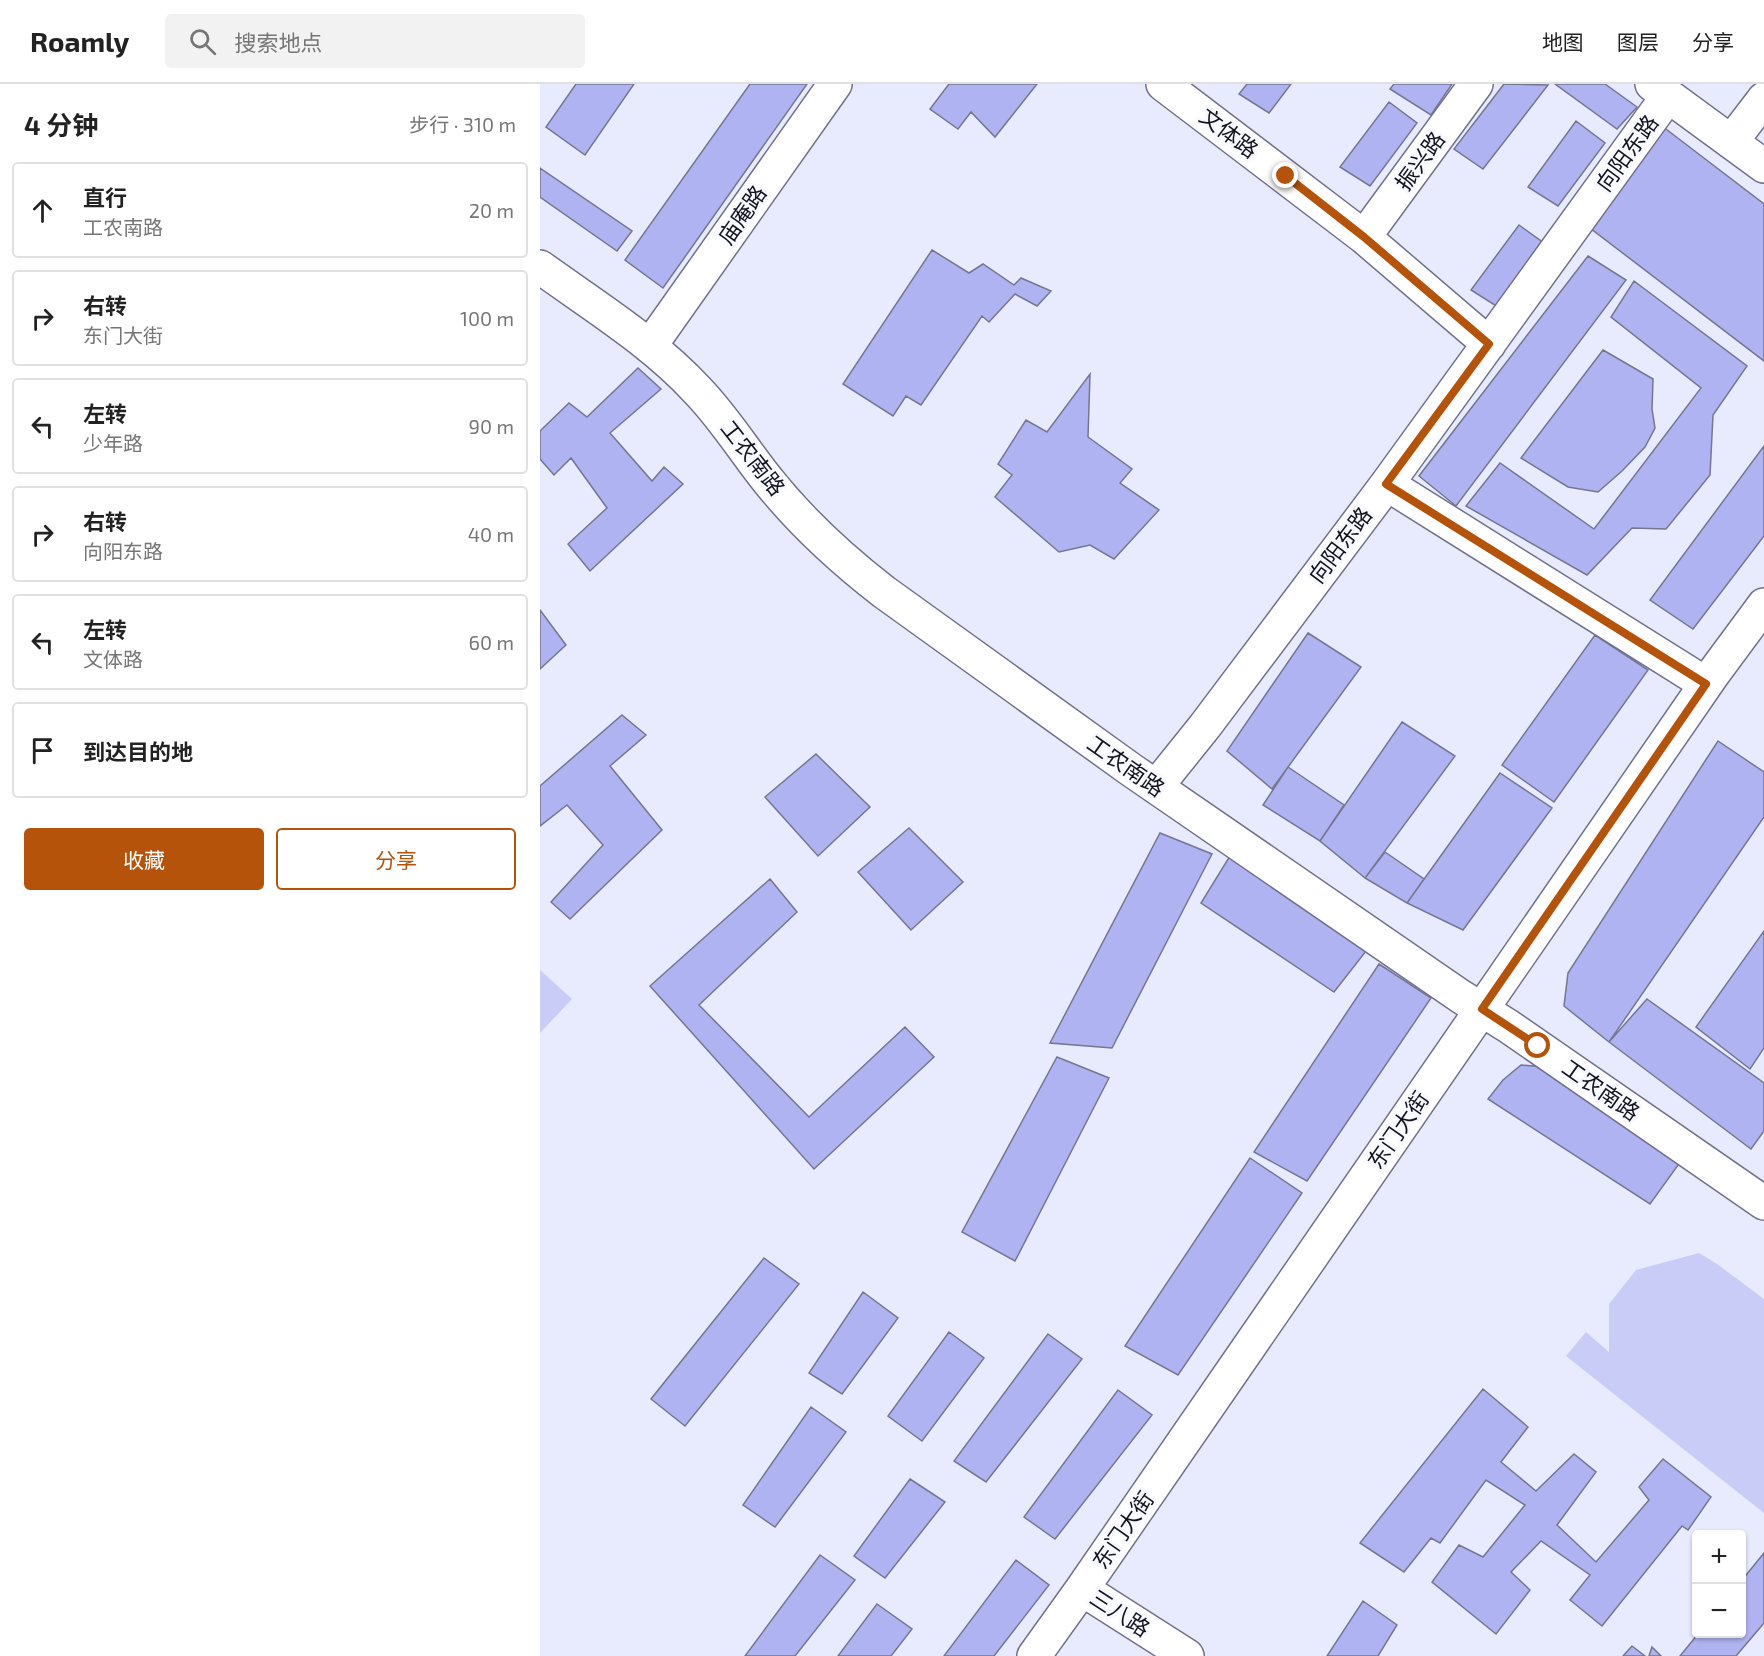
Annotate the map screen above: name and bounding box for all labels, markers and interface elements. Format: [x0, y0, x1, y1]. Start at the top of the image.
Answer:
search box [165, 14, 585, 68]
text: Roamly [30, 24, 129, 58]
icon: search [186, 25, 219, 58]
text: 搜索地点 [234, 29, 322, 55]
text: 地图 [1542, 29, 1584, 54]
text: 图层 [1617, 29, 1659, 54]
text: 分享 [1692, 29, 1734, 54]
street label: 文体路 [1195, 102, 1264, 162]
text: 4 分钟 [24, 109, 98, 140]
street label: 向阳东路 [1590, 109, 1663, 196]
text: 步行 · 310 m [409, 112, 516, 136]
street label: 振兴路 [1389, 126, 1449, 195]
route end [1272, 162, 1298, 188]
street label: 庙庵路 [712, 180, 771, 249]
text: 直行 [83, 184, 127, 210]
icon: ahead [26, 194, 59, 227]
text: 20 m [469, 198, 514, 222]
text: 工农南路 [83, 215, 163, 239]
text: 右转 [83, 292, 127, 318]
icon: right [26, 302, 59, 335]
text: 100 m [460, 306, 514, 330]
text: 东门大街 [83, 323, 163, 347]
text: 左转 [83, 400, 127, 426]
icon: left [26, 410, 59, 443]
text: 90 m [469, 414, 514, 438]
street label: 工农南路 [716, 415, 791, 500]
text: 少年路 [83, 431, 143, 455]
street label: 向阳东路 [1302, 501, 1376, 587]
text: 右转 [83, 508, 127, 534]
icon: right [26, 518, 59, 551]
text: 40 m [468, 522, 514, 546]
text: 向阳东路 [83, 539, 163, 563]
text: 左转 [83, 616, 127, 642]
icon: left [26, 626, 59, 659]
text: 60 m [469, 630, 514, 654]
text: 文体路 [83, 647, 143, 671]
street label: 工农南路 [1083, 729, 1170, 801]
icon: arrive [26, 734, 59, 767]
text: 到达目的地 [83, 738, 193, 764]
button: 收藏 [24, 828, 264, 890]
button: 分享 [276, 828, 516, 890]
route start [1524, 1032, 1550, 1058]
street label: 工农南路 [1558, 1053, 1645, 1125]
street label: 东门大街 [1361, 1086, 1433, 1173]
street label: 东门大街 [1086, 1486, 1158, 1573]
map controls [1692, 1530, 1746, 1638]
button: + [1692, 1530, 1746, 1584]
street label: 三八路 [1086, 1583, 1155, 1641]
button: − [1692, 1584, 1746, 1638]

